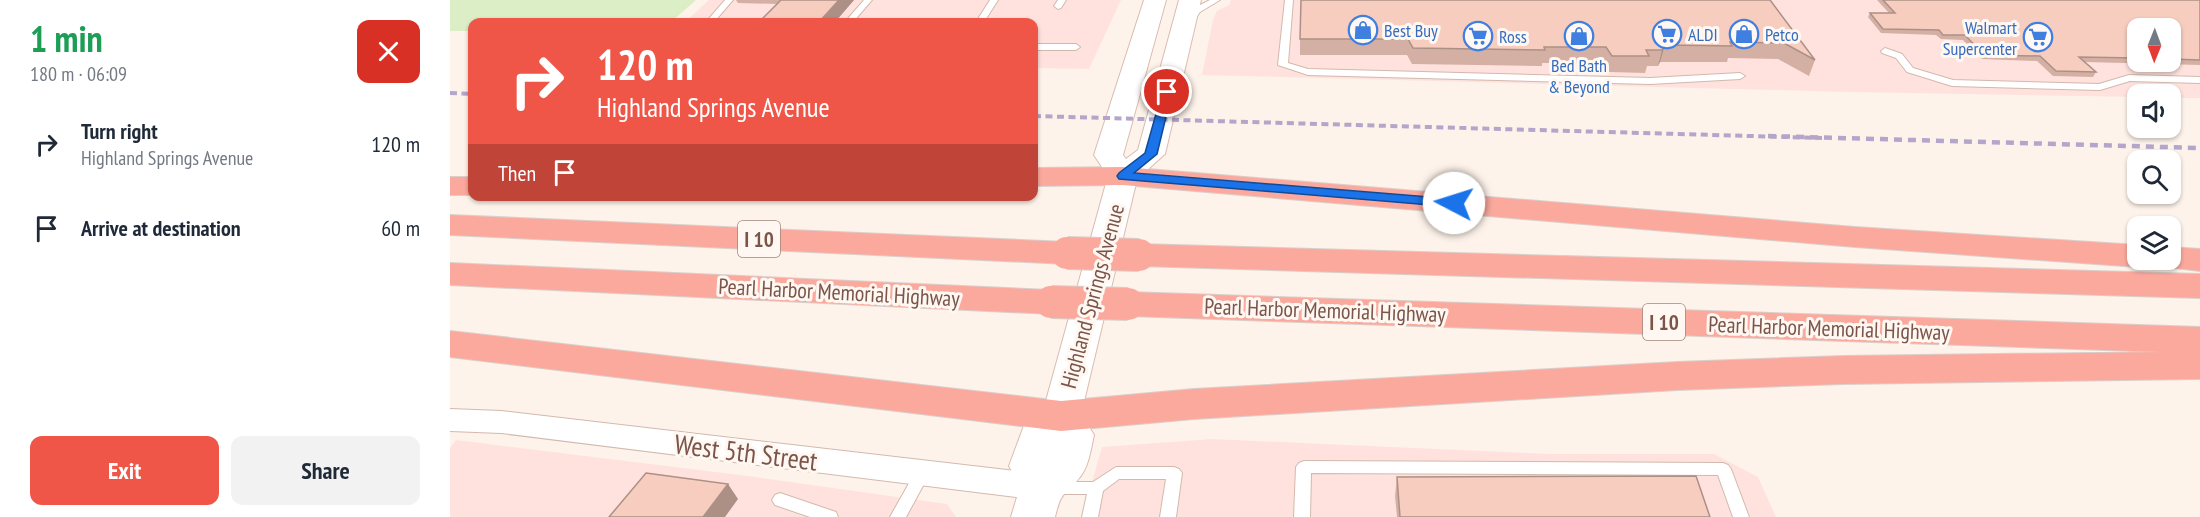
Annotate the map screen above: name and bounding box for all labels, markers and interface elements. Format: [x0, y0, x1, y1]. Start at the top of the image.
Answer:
shop icon: Best Buy [1347, 14, 1379, 46]
text: 1 min [30, 15, 103, 62]
place label: Walmart Supercenter [1943, 16, 2017, 60]
supermarket icon: ALDI [1651, 18, 1683, 50]
shop icon: Petco [1728, 18, 1760, 50]
north arrow [2127, 18, 2181, 72]
map controls [2127, 18, 2181, 270]
place label: Best Buy [1384, 19, 1438, 42]
button: close [357, 20, 420, 83]
supermarket icon: Ross [1462, 20, 1494, 52]
shop icon: Bed Bath & Beyond [1563, 20, 1595, 52]
supermarket icon: Walmart Supercenter [2022, 21, 2054, 53]
place label: ALDI [1688, 23, 1718, 46]
place label: Petco [1765, 23, 1799, 46]
place label: Ross [1499, 25, 1527, 48]
text: 120 m [597, 37, 694, 92]
icon: right [498, 42, 576, 120]
place label: Bed Bath & Beyond [1548, 54, 1610, 98]
text: 180 m · 06:09 [30, 61, 127, 87]
pin [1141, 66, 1192, 117]
icon: arrive [1150, 75, 1183, 108]
button: sound [2127, 84, 2181, 138]
text: Highland Springs Avenue [597, 90, 830, 124]
text: Turn right [81, 117, 158, 145]
icon: right [30, 128, 63, 161]
text: 120 m [371, 130, 420, 158]
text: Highland Springs Avenue [81, 145, 253, 171]
button: search [2127, 150, 2181, 204]
icon: arrive [548, 156, 581, 189]
text: Then [498, 159, 536, 187]
position arrow [1422, 171, 1486, 235]
street label: Highland Springs Avenue [1054, 201, 1130, 391]
icon: arrive [30, 212, 63, 245]
text: Arrive at destination [81, 214, 241, 242]
text: 60 m [381, 214, 420, 242]
button: layers [2127, 216, 2181, 270]
road number: I 10 [738, 221, 780, 257]
street label: Pearl Harbor Memorial Highway [718, 272, 961, 312]
street label: Pearl Harbor Memorial Highway [1204, 292, 1447, 328]
road number: I 10 [1643, 304, 1685, 340]
street label: Pearl Harbor Memorial Highway [1708, 310, 1951, 346]
street label: West 5th Street [673, 426, 820, 478]
button: Exit [30, 436, 219, 505]
button: Share [231, 436, 420, 505]

